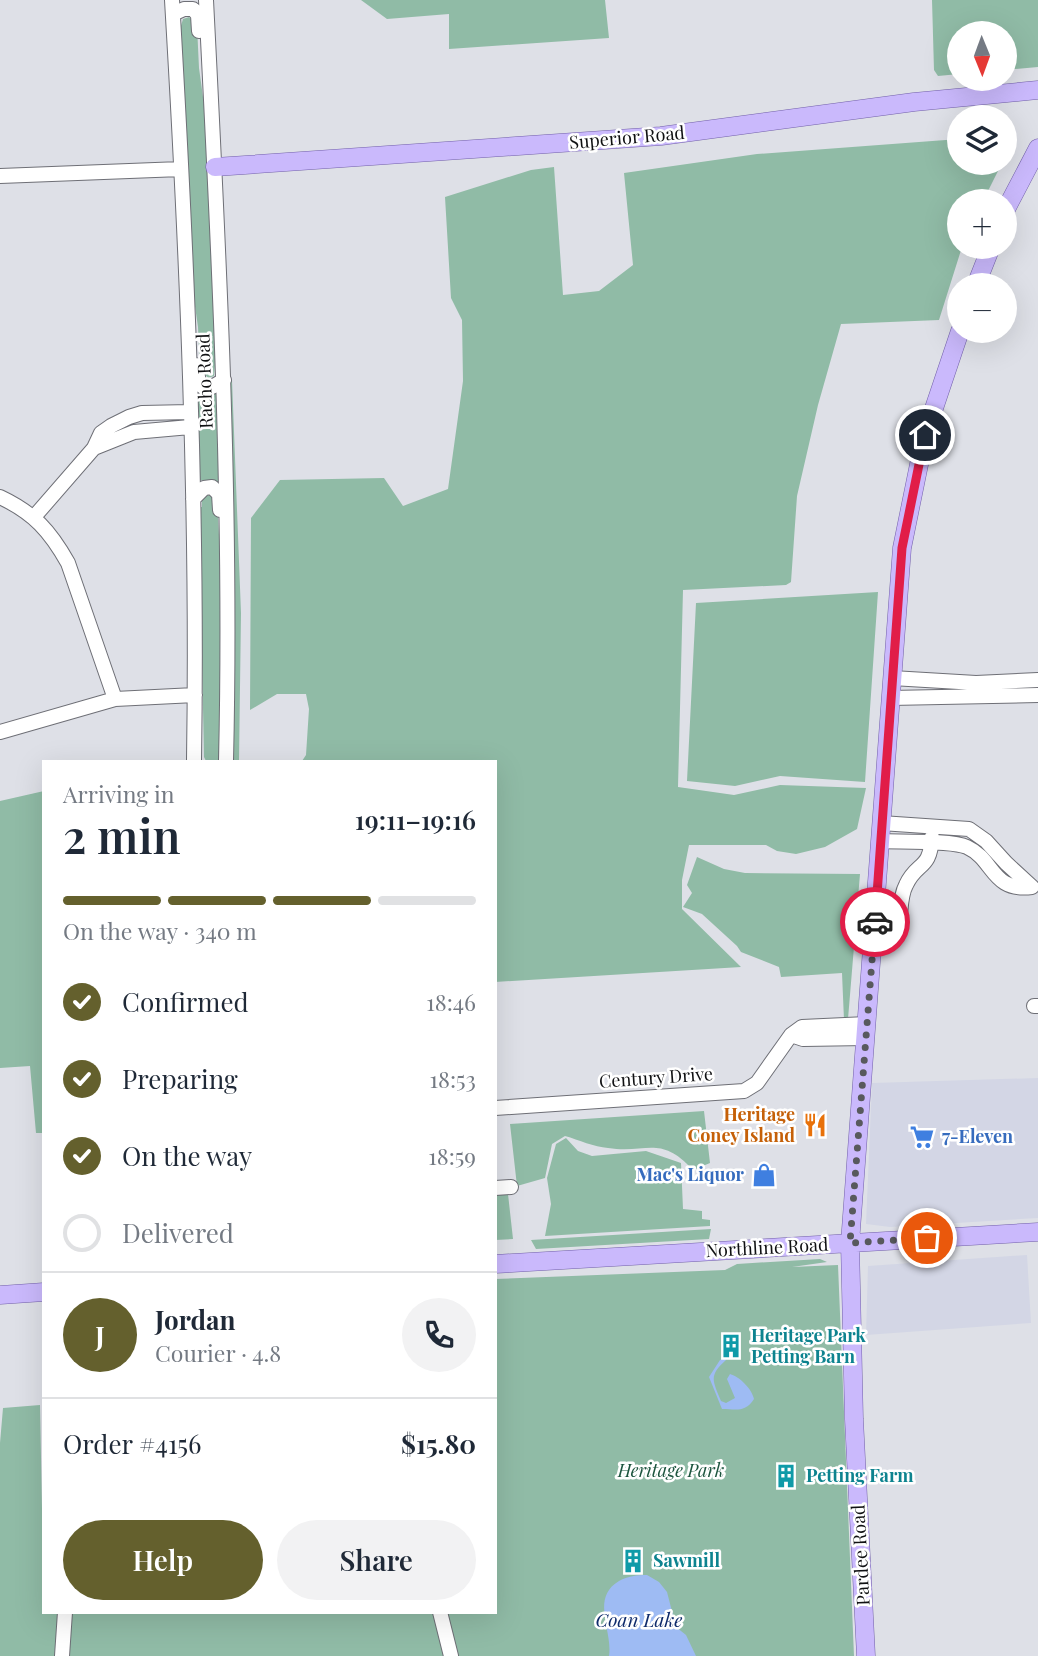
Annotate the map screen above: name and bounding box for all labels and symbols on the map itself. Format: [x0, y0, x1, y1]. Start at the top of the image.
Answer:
north arrow [947, 21, 1017, 91]
street label: Superior Road [568, 120, 686, 154]
street label: Racho Road [190, 332, 218, 429]
pin [895, 405, 955, 465]
courier [840, 887, 910, 957]
street label: Century Drive [598, 1061, 714, 1093]
place label: Heritage Coney Island [687, 1102, 795, 1147]
restaurant icon: Heritage Coney Island [801, 1111, 829, 1139]
supermarket icon: 7-Eleven [908, 1123, 936, 1151]
place label: 7-Eleven [942, 1124, 1013, 1148]
shop icon: Mac's Liquor [750, 1161, 778, 1189]
place label: Mac's Liquor [637, 1162, 745, 1186]
pin [897, 1208, 957, 1268]
street label: Northline Road [705, 1232, 829, 1262]
place label: Heritage Park Petting Barn [751, 1323, 866, 1368]
building icon: Heritage Park Petting Barn [717, 1332, 745, 1360]
park label: Heritage Park [617, 1458, 724, 1482]
building icon: Petting Farm [772, 1462, 800, 1490]
place label: Petting Farm [806, 1463, 914, 1487]
street label: Pardee Road [845, 1503, 875, 1606]
building icon: Sawmill [619, 1547, 647, 1575]
place label: Sawmill [653, 1548, 720, 1572]
water label: Coan Lake [596, 1606, 682, 1632]

